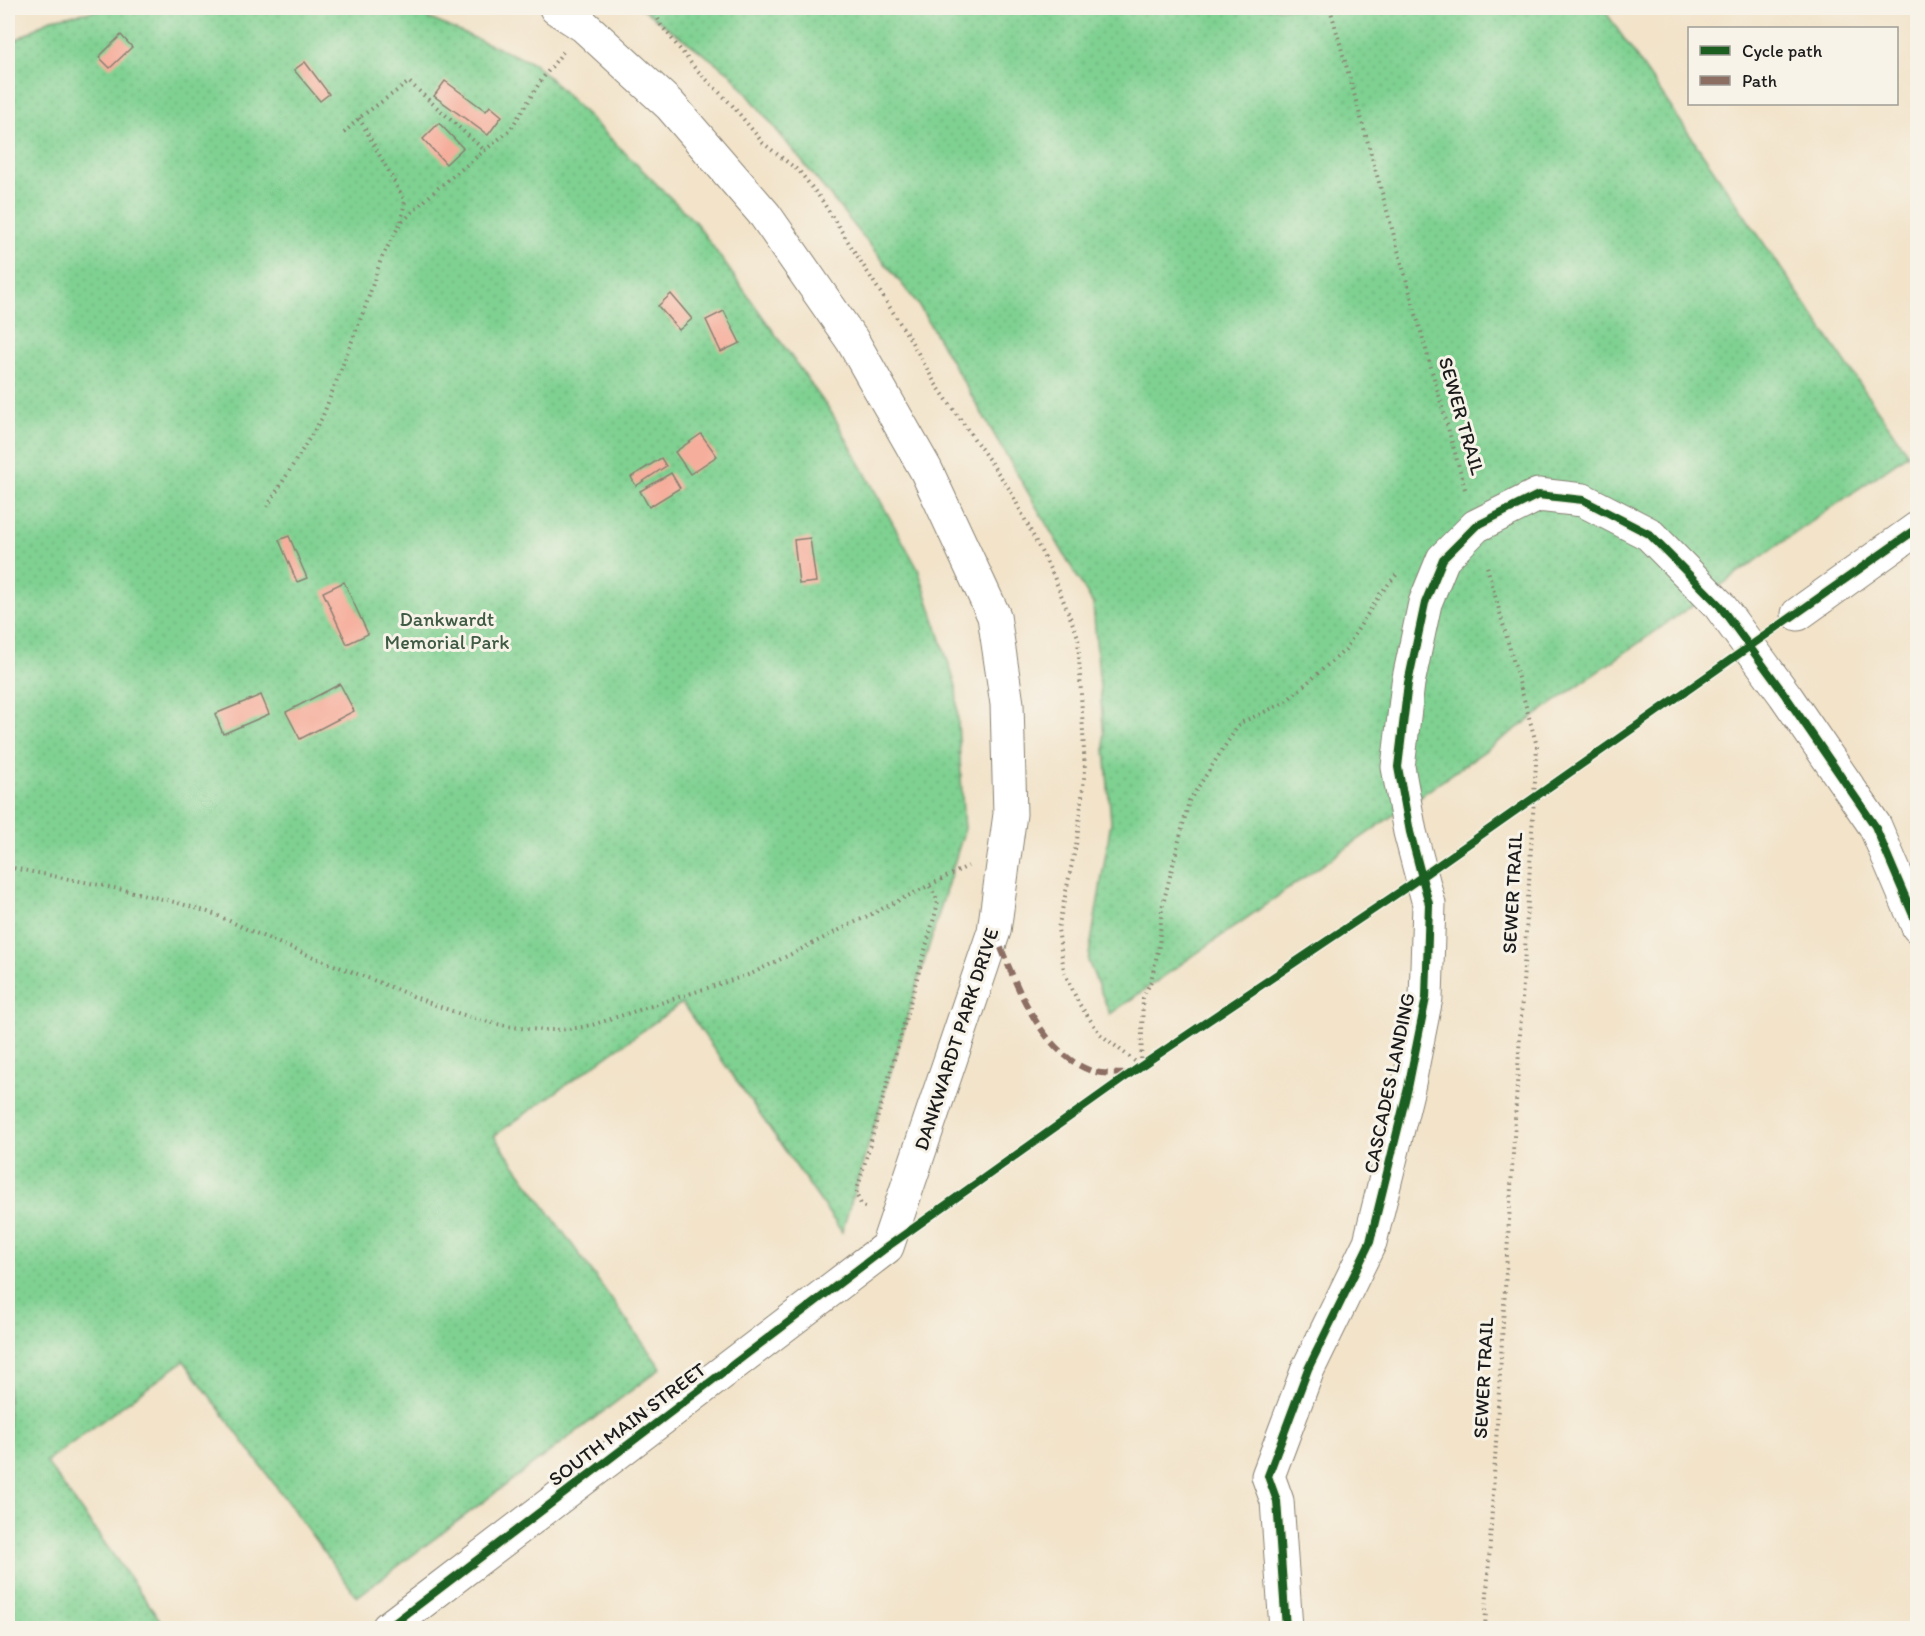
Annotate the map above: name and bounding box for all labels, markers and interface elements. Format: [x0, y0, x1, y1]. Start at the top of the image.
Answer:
legend [1688, 27, 1898, 105]
text: Cycle path [1742, 40, 1823, 62]
text: Path [1742, 70, 1777, 92]
street label: SEWER TRAIL [1434, 354, 1490, 478]
park label: Dankwardt Memorial Park [385, 607, 509, 654]
street label: SEWER TRAIL [1497, 832, 1527, 954]
street label: DANKWARDT PARK DRIVE [909, 925, 1003, 1153]
street label: CASCADES LANDING [1358, 990, 1420, 1176]
street label: SEWER TRAIL [1468, 1317, 1498, 1439]
street label: SOUTH MAIN STREET [544, 1357, 710, 1491]

